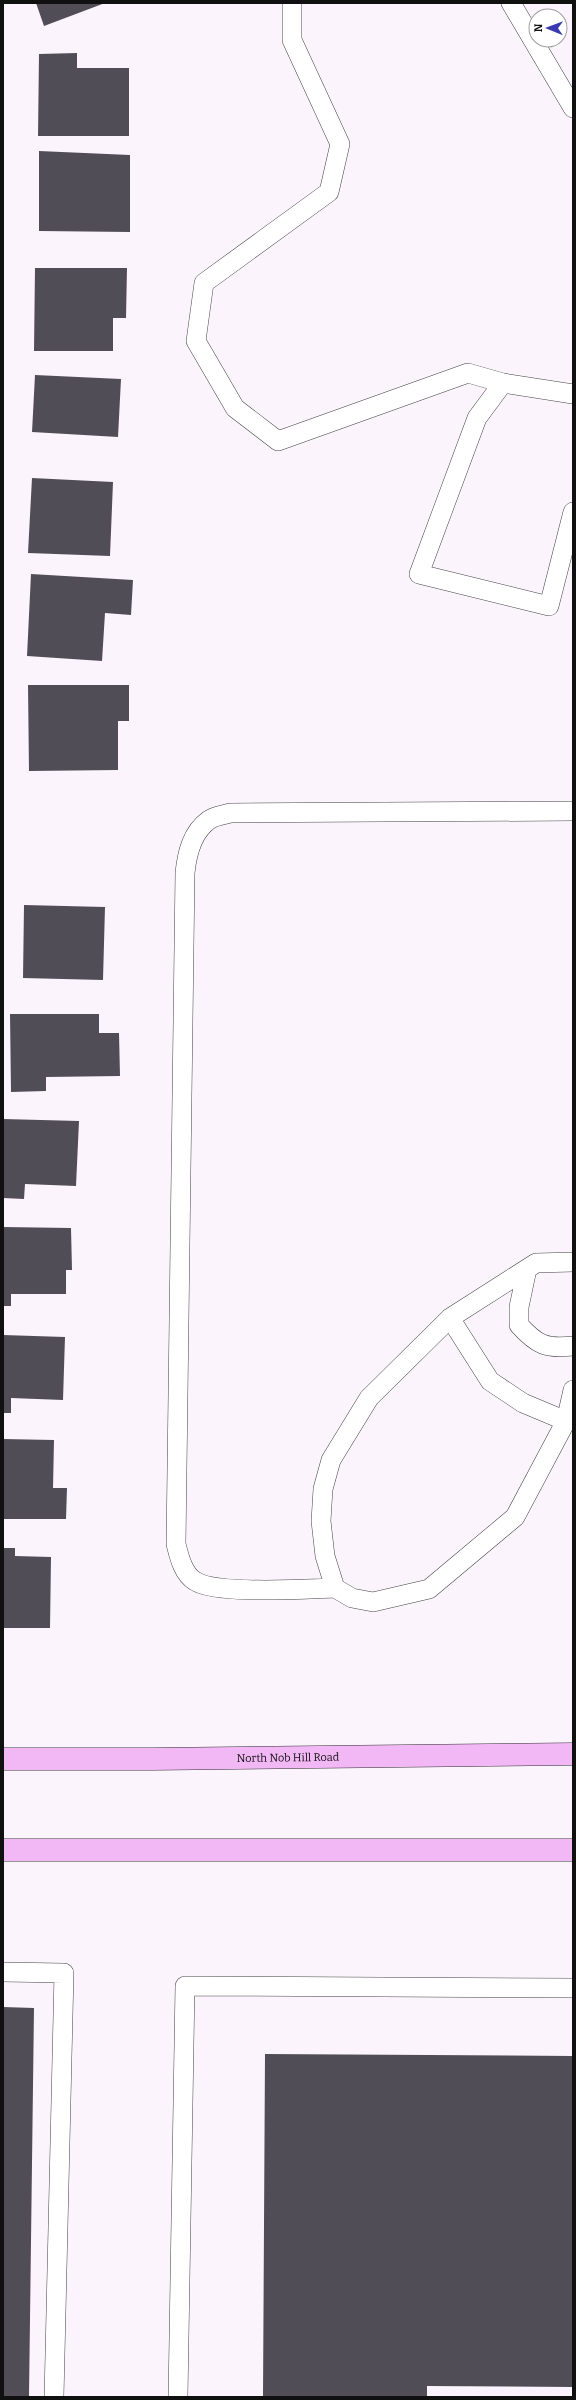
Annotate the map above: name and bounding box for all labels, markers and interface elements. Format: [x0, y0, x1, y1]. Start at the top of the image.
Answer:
north arrow [528, 8, 568, 48]
text: N [532, 23, 545, 32]
street label: North Nob Hill Road [237, 1750, 340, 1765]

